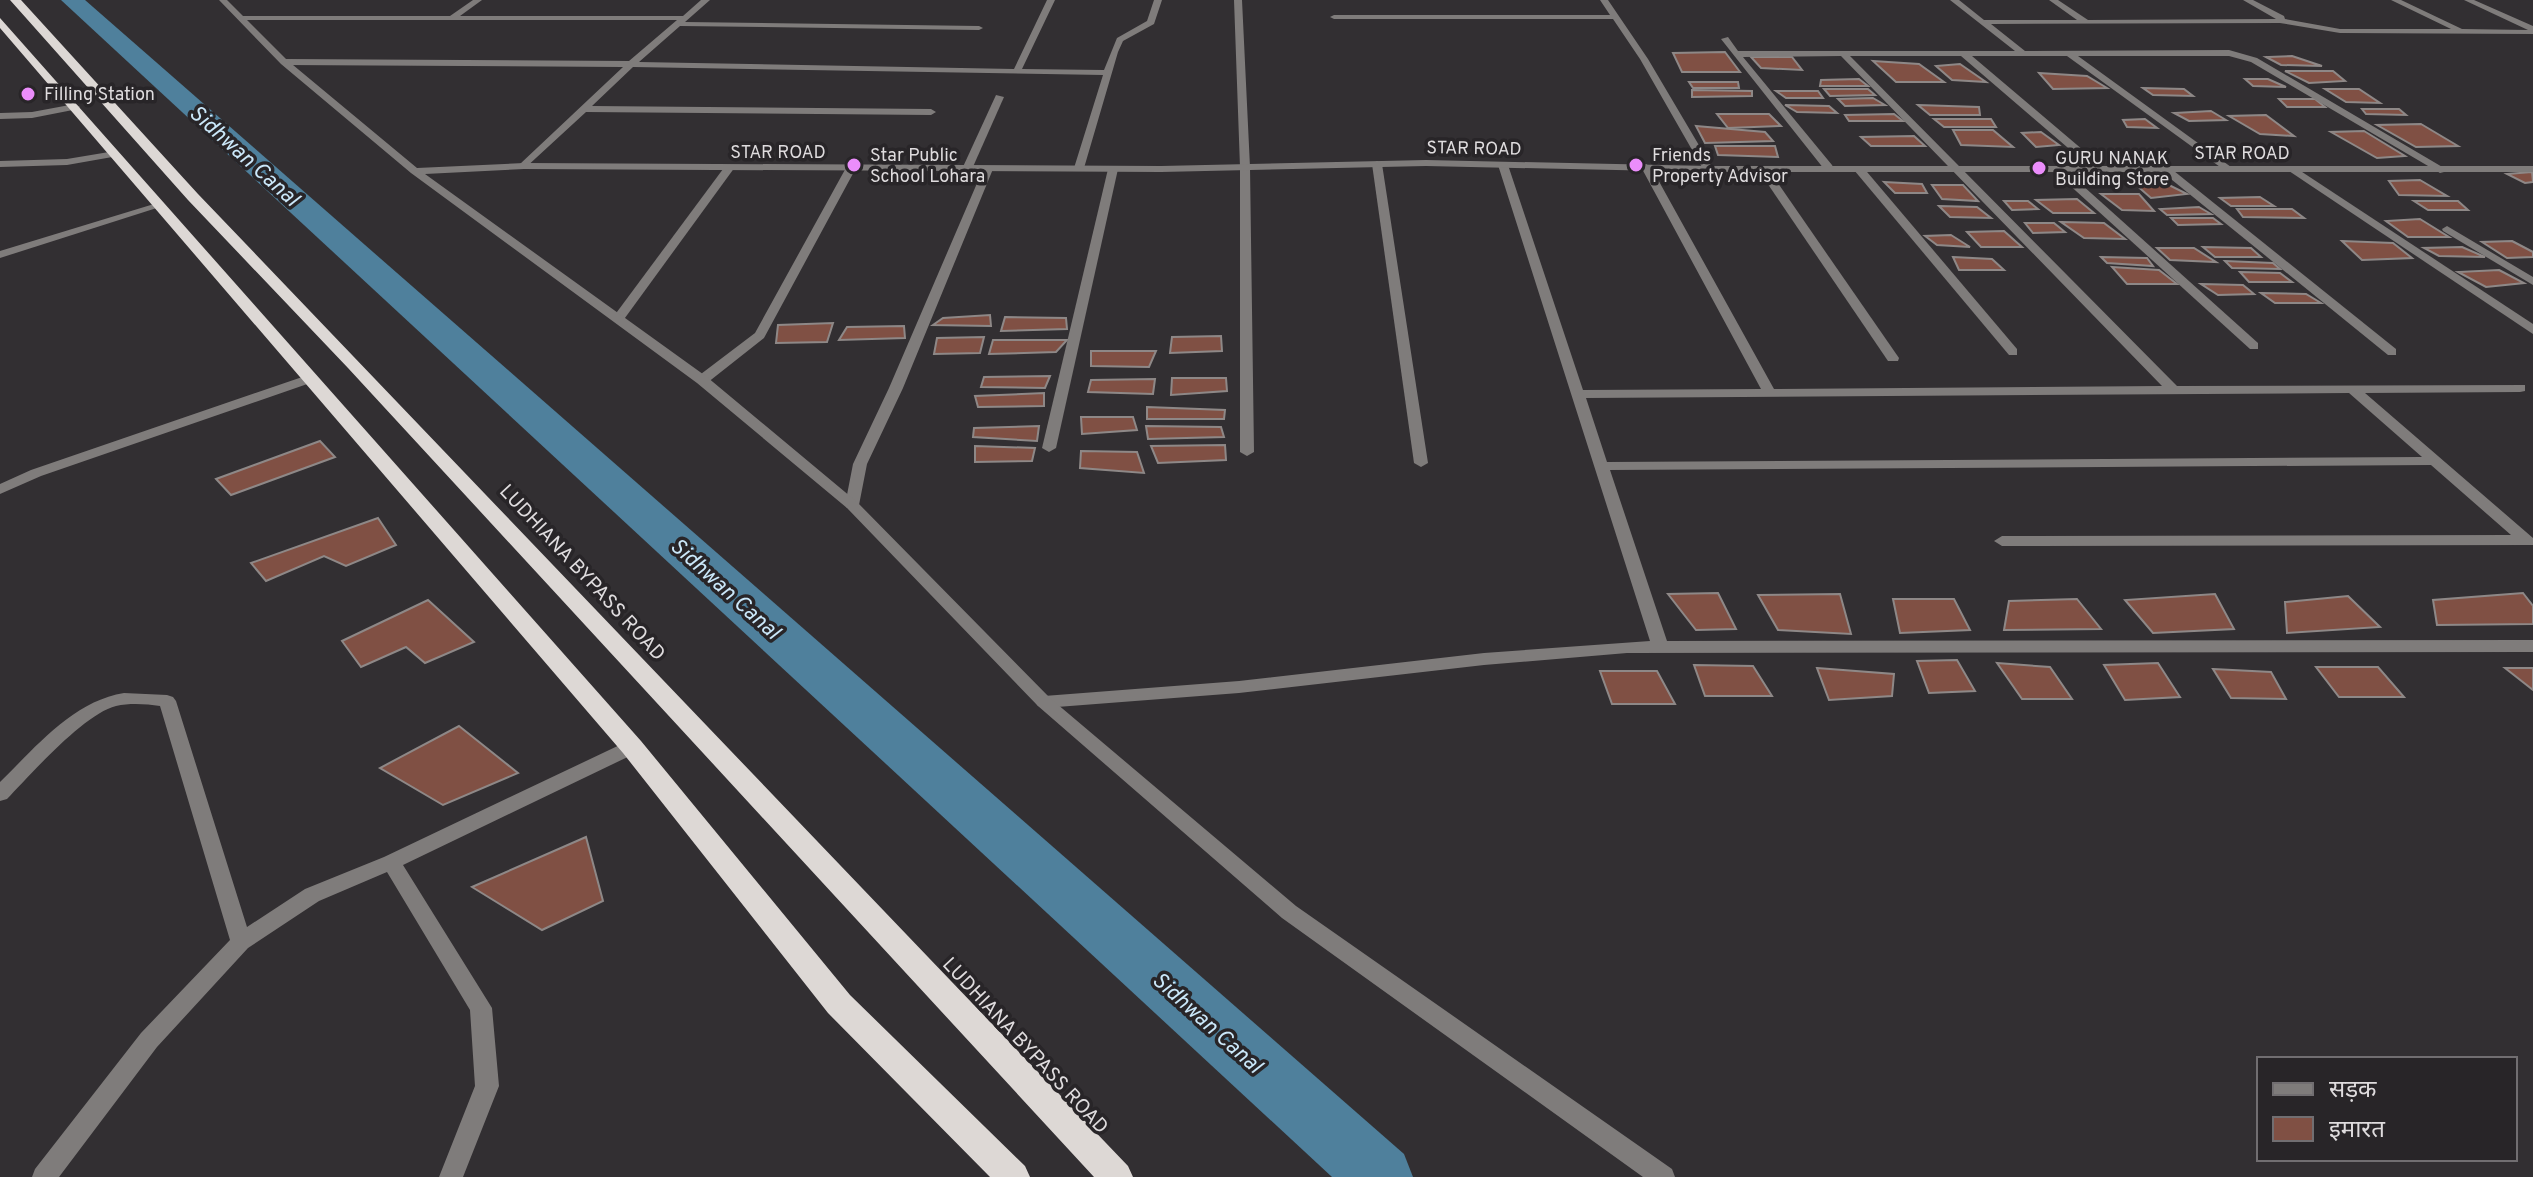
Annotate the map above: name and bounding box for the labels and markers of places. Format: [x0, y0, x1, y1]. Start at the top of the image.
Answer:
place label: Filling Station [44, 84, 155, 107]
marker: Filling Station [19, 85, 37, 103]
place label: Star Public School Lohara [870, 145, 985, 189]
place label: Friends Property Advisor [1652, 145, 1788, 189]
place label: GURU NANAK Building Store [2055, 148, 2169, 192]
marker: Star Public School Lohara [845, 156, 863, 174]
marker: Friends Property Advisor [1627, 156, 1645, 174]
marker: GURU NANAK Building Store [2030, 159, 2048, 177]

